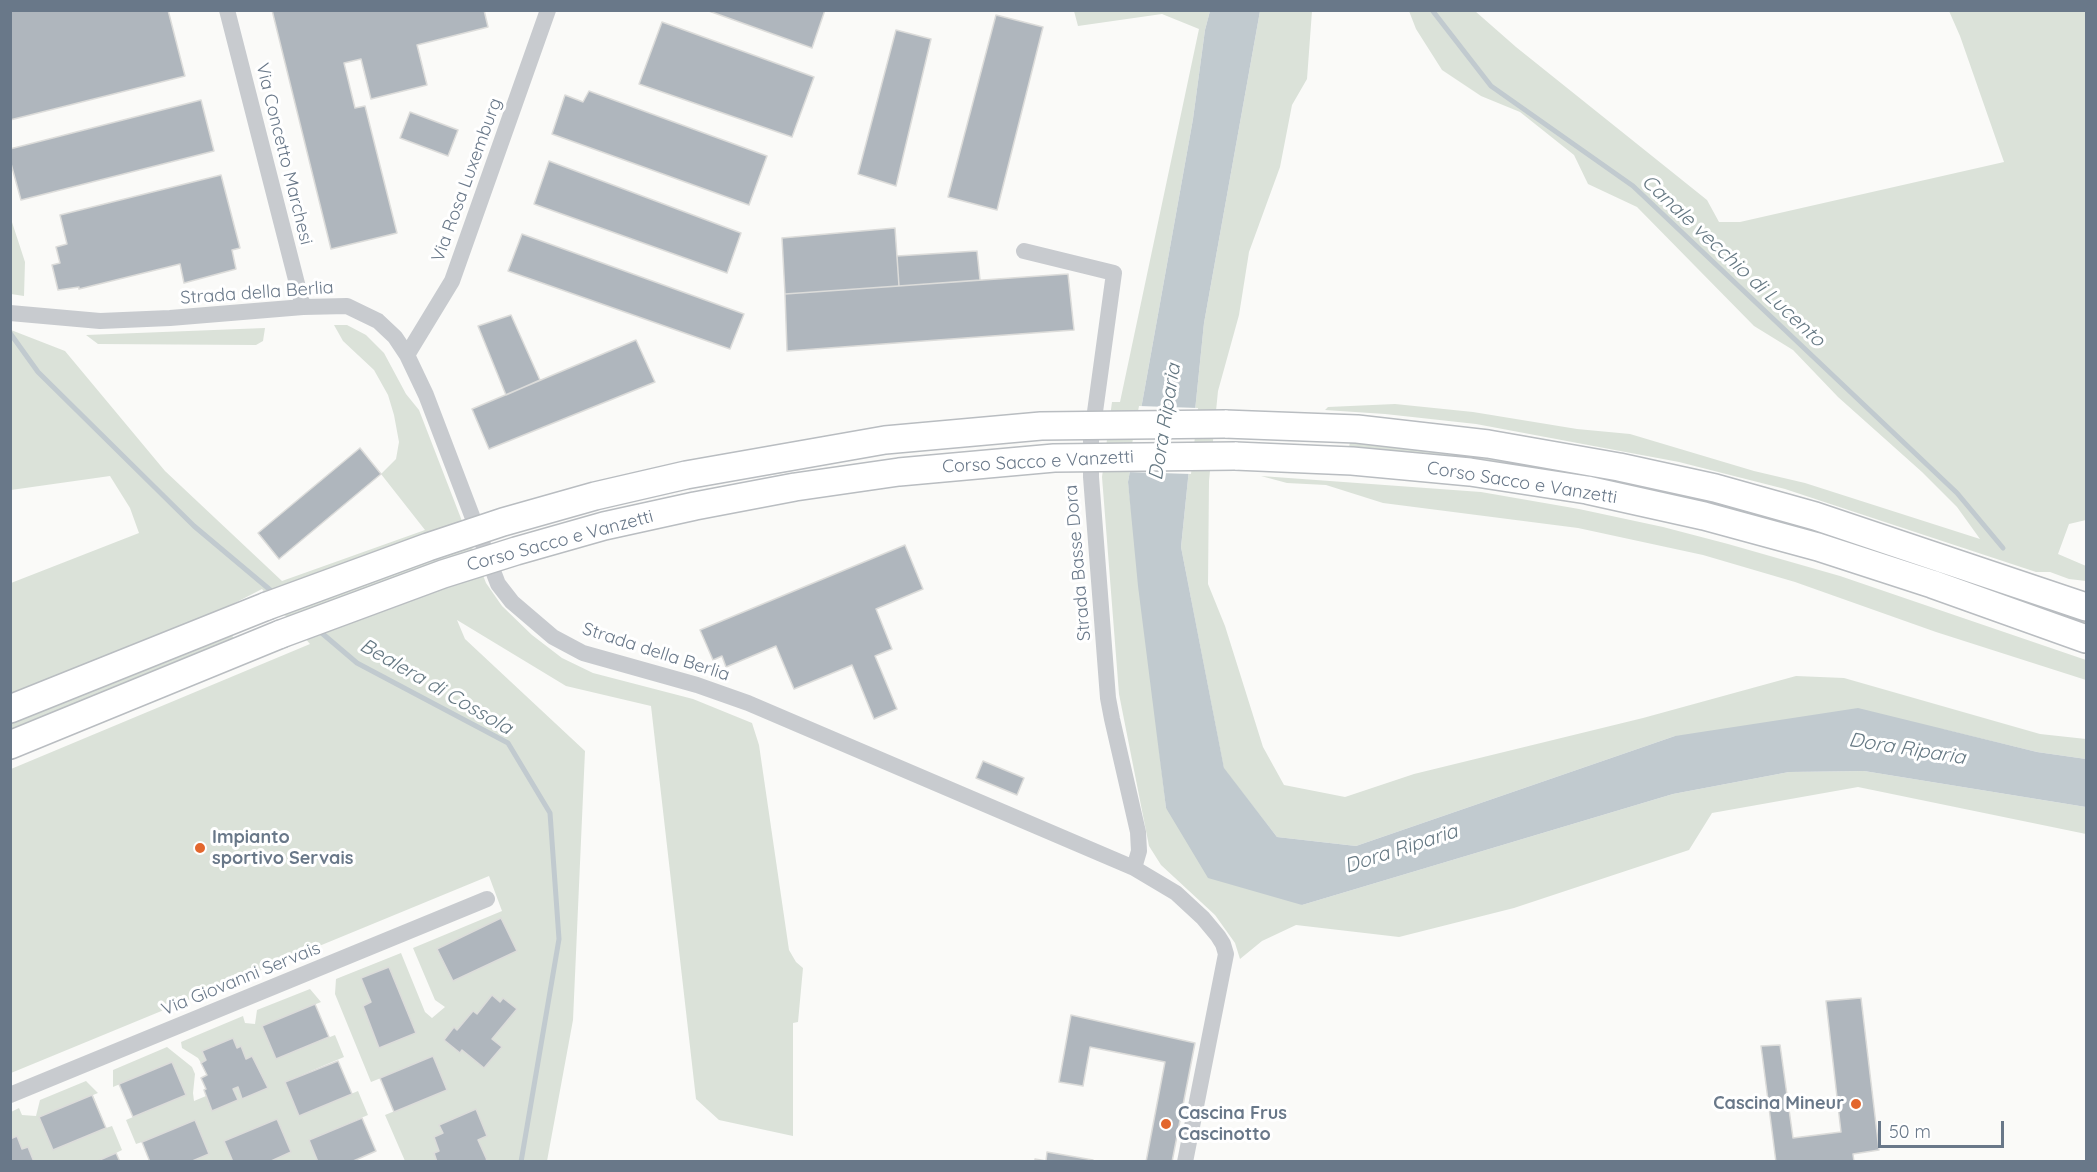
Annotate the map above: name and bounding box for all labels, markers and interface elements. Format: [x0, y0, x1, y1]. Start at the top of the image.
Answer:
street label: Via Concetto Marchesi [251, 61, 317, 247]
street label: Via Rosa Luxemburg [427, 95, 507, 265]
water label: Canale vecchio di Lucento [1636, 170, 1830, 352]
street label: Strada della Berlia [180, 277, 334, 309]
water label: Dora Riparia [1144, 362, 1186, 482]
street label: Corso Sacco e Vanzetti [942, 446, 1134, 478]
street label: Corso Sacco e Vanzetti [1425, 457, 1619, 509]
street label: Strada Basse Dora [1060, 484, 1096, 642]
street label: Corso Sacco e Vanzetti [464, 506, 656, 576]
street label: Strada della Berlia [580, 618, 732, 686]
water label: Bealera di Cossola [356, 634, 516, 740]
water label: Dora Riparia [1847, 728, 1967, 770]
water label: Dora Riparia [1341, 819, 1461, 879]
place label: Impianto sportivo Servais [212, 827, 353, 870]
marker: Impianto sportivo Servais [193, 841, 207, 855]
street label: Via Giovanni Servais [158, 937, 324, 1021]
place label: Cascina Mineur [1713, 1093, 1844, 1115]
marker: Cascina Mineur [1849, 1097, 1863, 1111]
place label: Cascina Frus Cascinotto [1178, 1103, 1287, 1146]
scale bar [1881, 1109, 2007, 1147]
marker: Cascina Frus Cascinotto [1159, 1117, 1173, 1131]
text: 50 m [1889, 1120, 1931, 1143]

